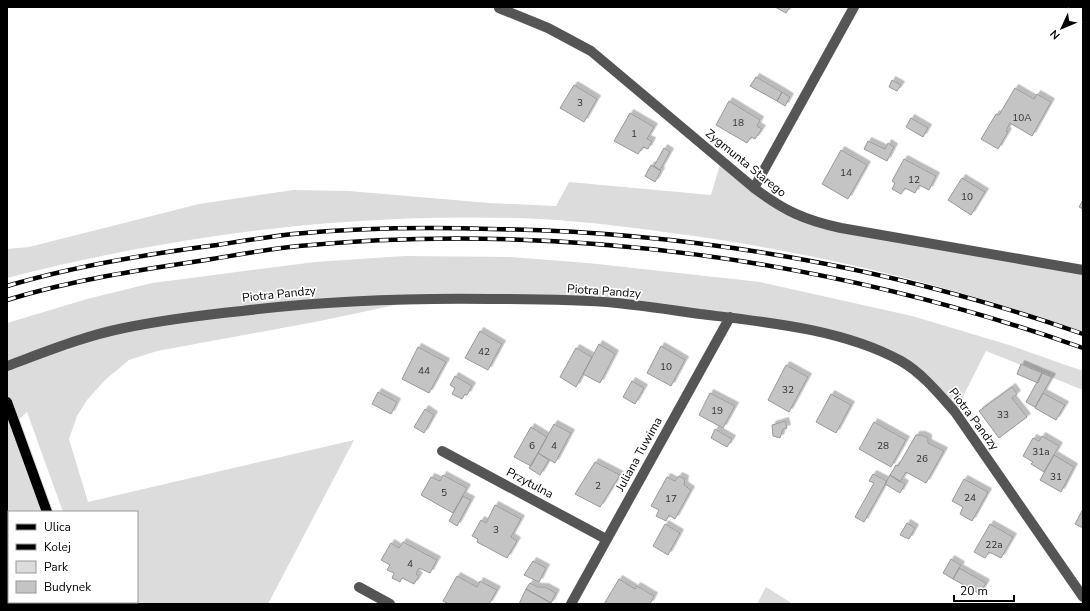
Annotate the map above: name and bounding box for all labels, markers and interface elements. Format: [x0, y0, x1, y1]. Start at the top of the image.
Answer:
north arrow [1042, 8, 1082, 48]
text: N [1047, 26, 1063, 43]
house number: 3 [577, 96, 583, 110]
house number: 10A [1012, 111, 1032, 125]
house number: 18 [732, 116, 744, 130]
street label: Zygmunta Starego [702, 125, 790, 201]
house number: 1 [631, 127, 637, 141]
house number: 14 [840, 166, 852, 180]
house number: 12 [908, 173, 920, 187]
house number: 10 [961, 190, 973, 204]
street label: Piotra Pandzy [567, 280, 642, 302]
street label: Piotra Pandzy [241, 282, 317, 306]
house number: 42 [478, 345, 490, 359]
house number: 10 [660, 360, 672, 374]
house number: 44 [418, 364, 430, 378]
house number: 32 [782, 383, 794, 397]
street label: Piotra Pandzy [945, 385, 1003, 454]
house number: 19 [711, 404, 723, 418]
house number: 33 [997, 408, 1009, 422]
street label: Juliana Tuwima [612, 414, 666, 495]
house number: 6 [529, 439, 535, 453]
house number: 4 [551, 439, 557, 453]
house number: 28 [877, 439, 889, 453]
house number: 31a [1032, 445, 1050, 459]
house number: 26 [916, 452, 928, 466]
street label: Przytulna [504, 464, 556, 502]
house number: 31 [1050, 470, 1062, 484]
house number: 2 [595, 479, 601, 493]
house number: 5 [441, 486, 447, 500]
house number: 24 [964, 491, 976, 505]
house number: 17 [665, 492, 677, 506]
legend [8, 511, 138, 603]
text: Ulica [44, 519, 71, 535]
house number: 3 [493, 523, 499, 537]
house number: 22a [985, 538, 1003, 552]
text: Kolej [44, 539, 71, 555]
house number: 4 [407, 557, 413, 571]
text: Park [44, 559, 69, 575]
scale bar [954, 577, 1014, 603]
text: Budynek [44, 579, 92, 595]
text: 20 m [960, 583, 988, 599]

